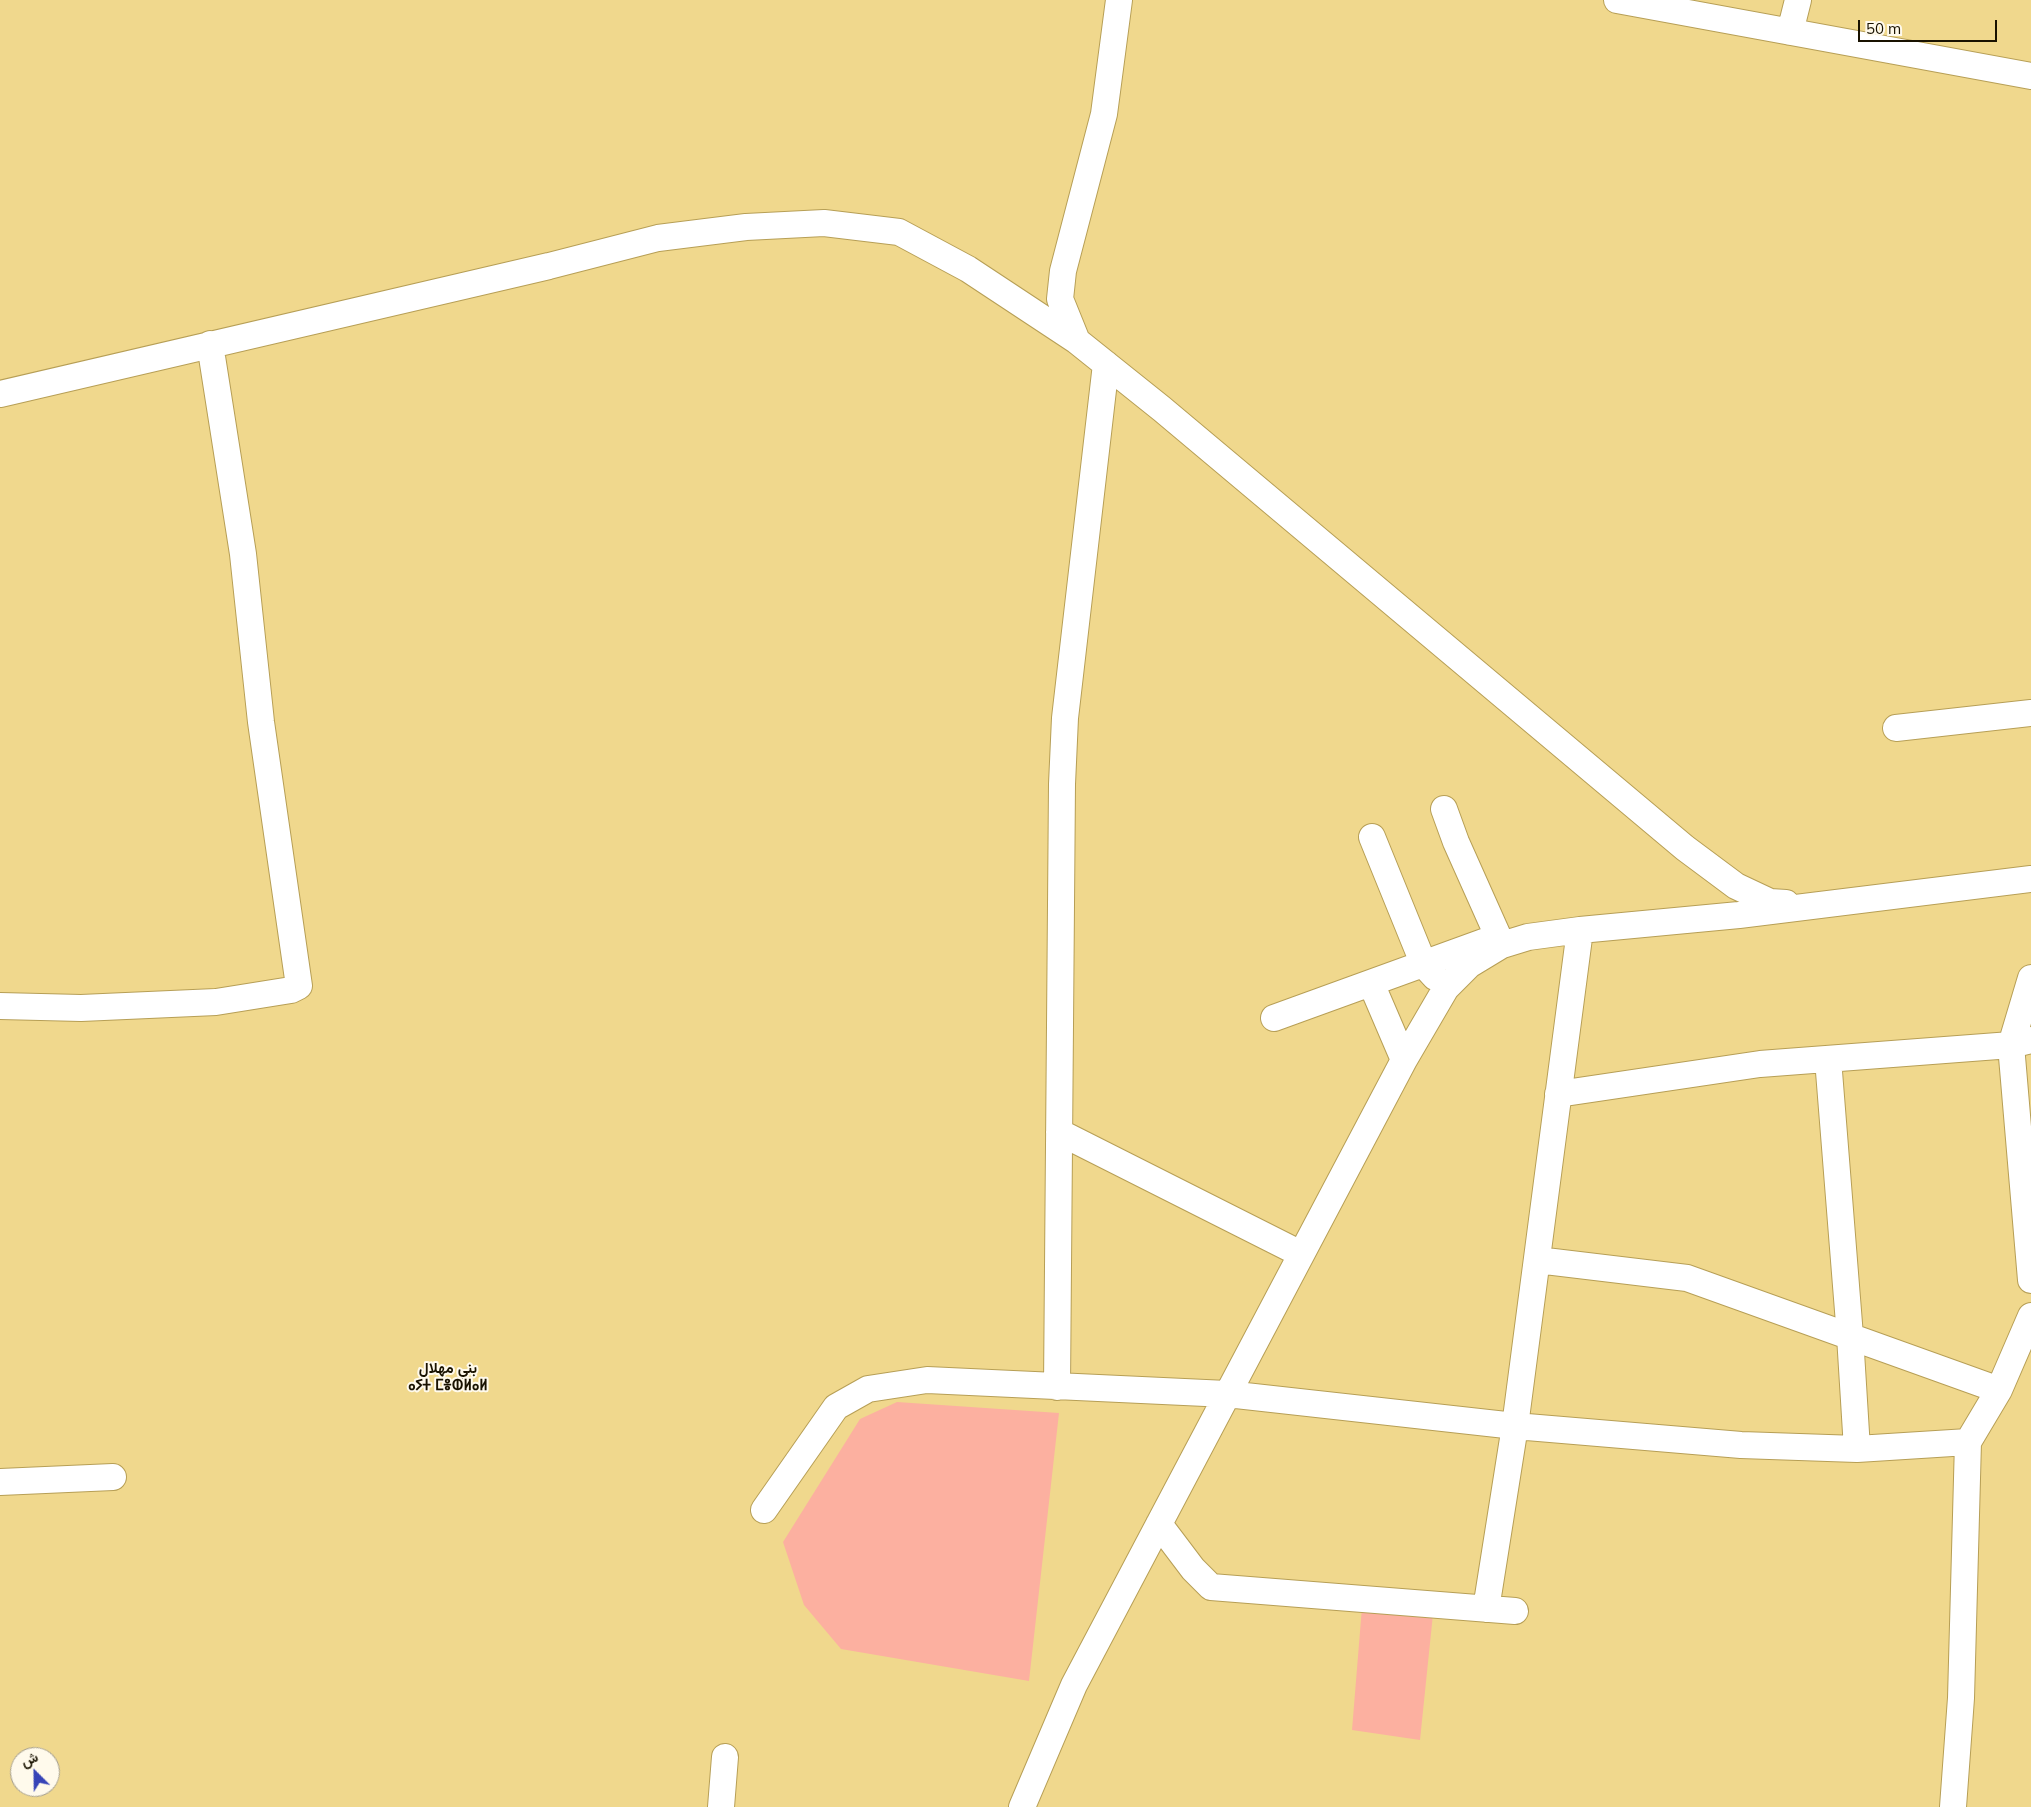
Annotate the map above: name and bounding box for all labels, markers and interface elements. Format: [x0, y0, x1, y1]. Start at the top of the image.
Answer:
scale bar [1861, 10, 2000, 42]
text: 50 m [1866, 19, 1901, 38]
district label: بني مهلال ⴰⵢⵜ ⵎⴻⵀⵍⴰⵍ [408, 1359, 488, 1394]
north arrow [10, 1747, 60, 1797]
text: ش [18, 1748, 41, 1771]

